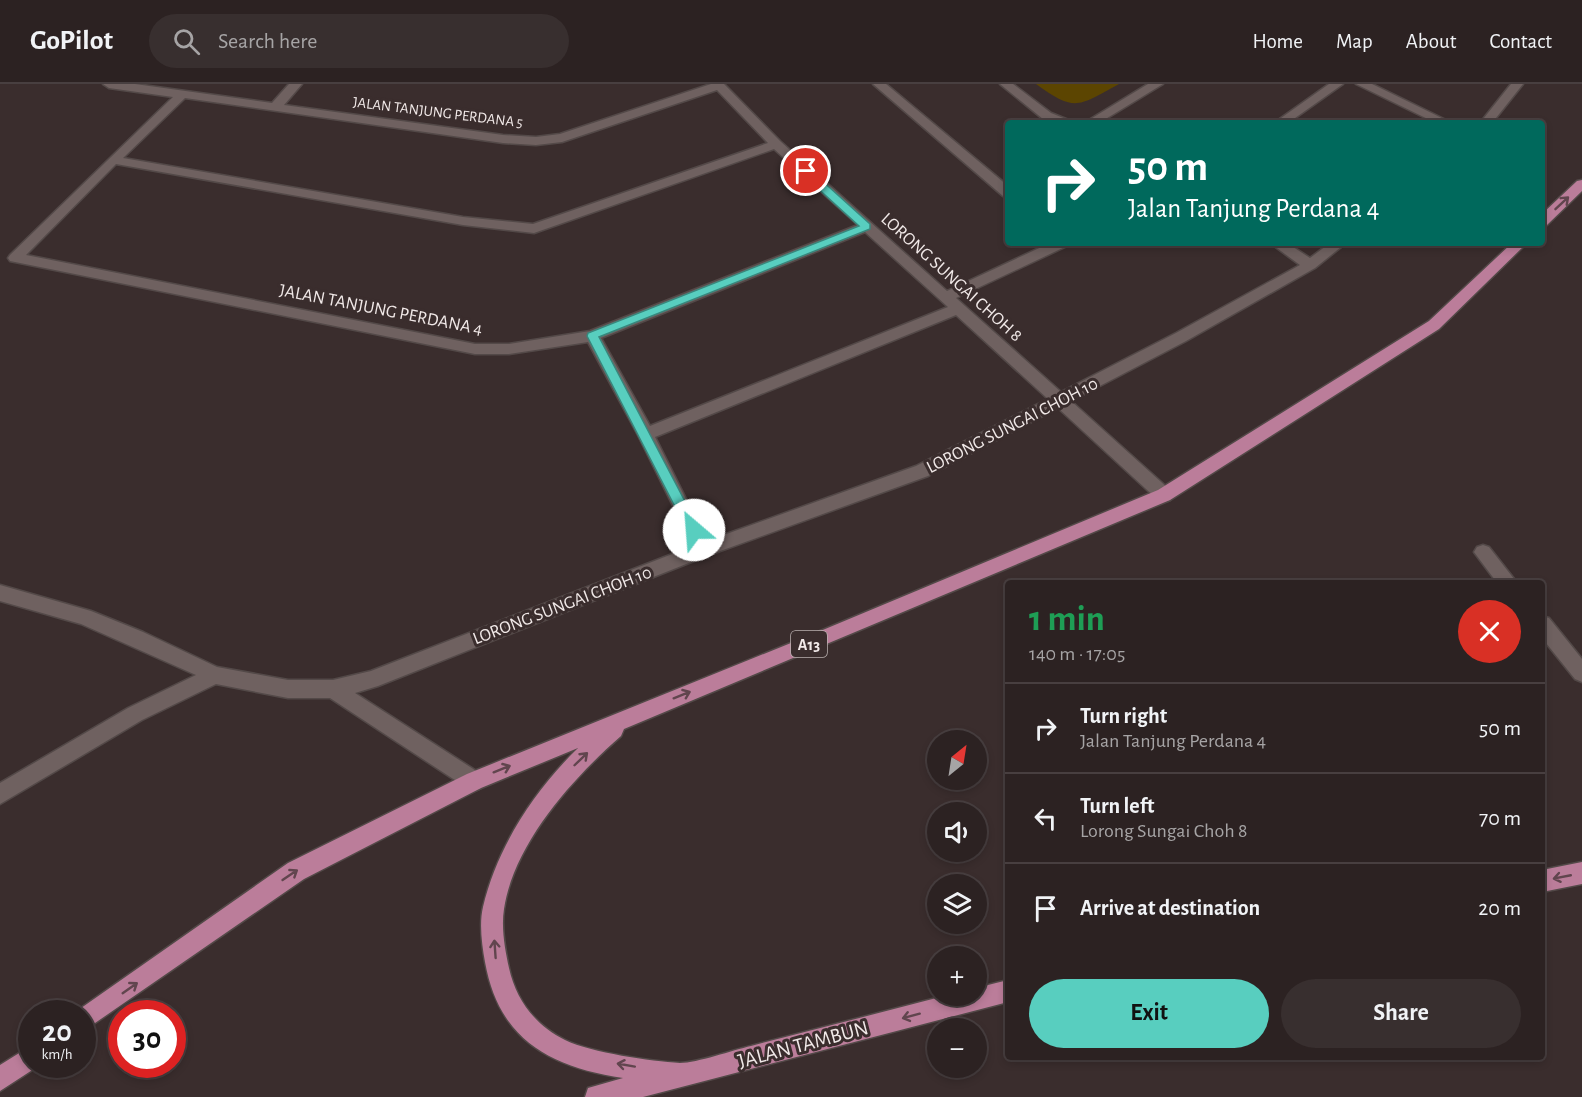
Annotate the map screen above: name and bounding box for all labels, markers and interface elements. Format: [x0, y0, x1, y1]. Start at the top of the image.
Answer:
search box [149, 14, 569, 68]
icon: search [170, 25, 203, 58]
text: GoPilot [30, 27, 113, 55]
text: Search here [218, 30, 318, 52]
text: Home [1252, 31, 1303, 52]
text: Map [1336, 31, 1373, 52]
text: About [1406, 31, 1456, 52]
text: Contact [1489, 31, 1552, 52]
street label: JALAN TANJUNG PERDANA 5 [352, 95, 524, 130]
icon: right [1029, 144, 1107, 222]
pin [780, 145, 831, 196]
text: 50 m [1128, 146, 1208, 188]
icon: arrive [789, 154, 822, 187]
text: Jalan Tanjung Perdana 4 [1128, 195, 1379, 222]
one-way arrow [1554, 197, 1569, 211]
street label: LORONG SUNGAI CHOH 8 [877, 210, 1025, 346]
street label: JALAN TANJUNG PERDANA 4 [278, 281, 484, 339]
street label: LORONG SUNGAI CHOH 10 [924, 375, 1101, 477]
position arrow [662, 498, 726, 562]
street label: LORONG SUNGAI CHOH 10 [471, 564, 654, 648]
button: close [1458, 600, 1521, 663]
text: 1 min [1029, 601, 1105, 637]
road number: A13 [791, 631, 827, 657]
text: 140 m · 17:05 [1029, 644, 1125, 664]
one-way arrow [672, 689, 691, 700]
text: Turn right [1080, 705, 1167, 727]
icon: right [1029, 712, 1062, 745]
text: 50 m [1479, 717, 1521, 739]
north arrow [927, 730, 987, 790]
map controls [927, 730, 987, 1078]
text: Jalan Tanjung Perdana 4 [1080, 731, 1266, 751]
one-way arrow [573, 752, 588, 766]
one-way arrow [492, 763, 510, 774]
text: Turn left [1080, 795, 1154, 817]
button: sound [927, 802, 987, 862]
icon: left [1029, 802, 1062, 835]
text: 70 m [1479, 807, 1521, 829]
text: Lorong Sungai Choh 8 [1080, 821, 1248, 841]
one-way arrow [281, 869, 298, 881]
one-way arrow [1553, 872, 1572, 883]
button: layers [927, 874, 987, 934]
icon: arrive [1029, 892, 1062, 925]
text: Arrive at destination [1080, 897, 1260, 919]
text: 20 m [1478, 897, 1521, 919]
one-way arrow [489, 939, 500, 959]
button: + [927, 946, 987, 1006]
button: Exit [1029, 979, 1269, 1048]
button: Share [1281, 979, 1521, 1048]
one-way arrow [122, 981, 138, 994]
speed limit sign: 30 [108, 1000, 186, 1078]
one-way arrow [902, 1011, 921, 1022]
text: 20 [42, 1017, 72, 1047]
street label: JALAN TAMBUN [736, 1017, 871, 1072]
button: − [927, 1018, 987, 1078]
text: km/h [42, 1047, 72, 1062]
one-way arrow [616, 1059, 636, 1070]

